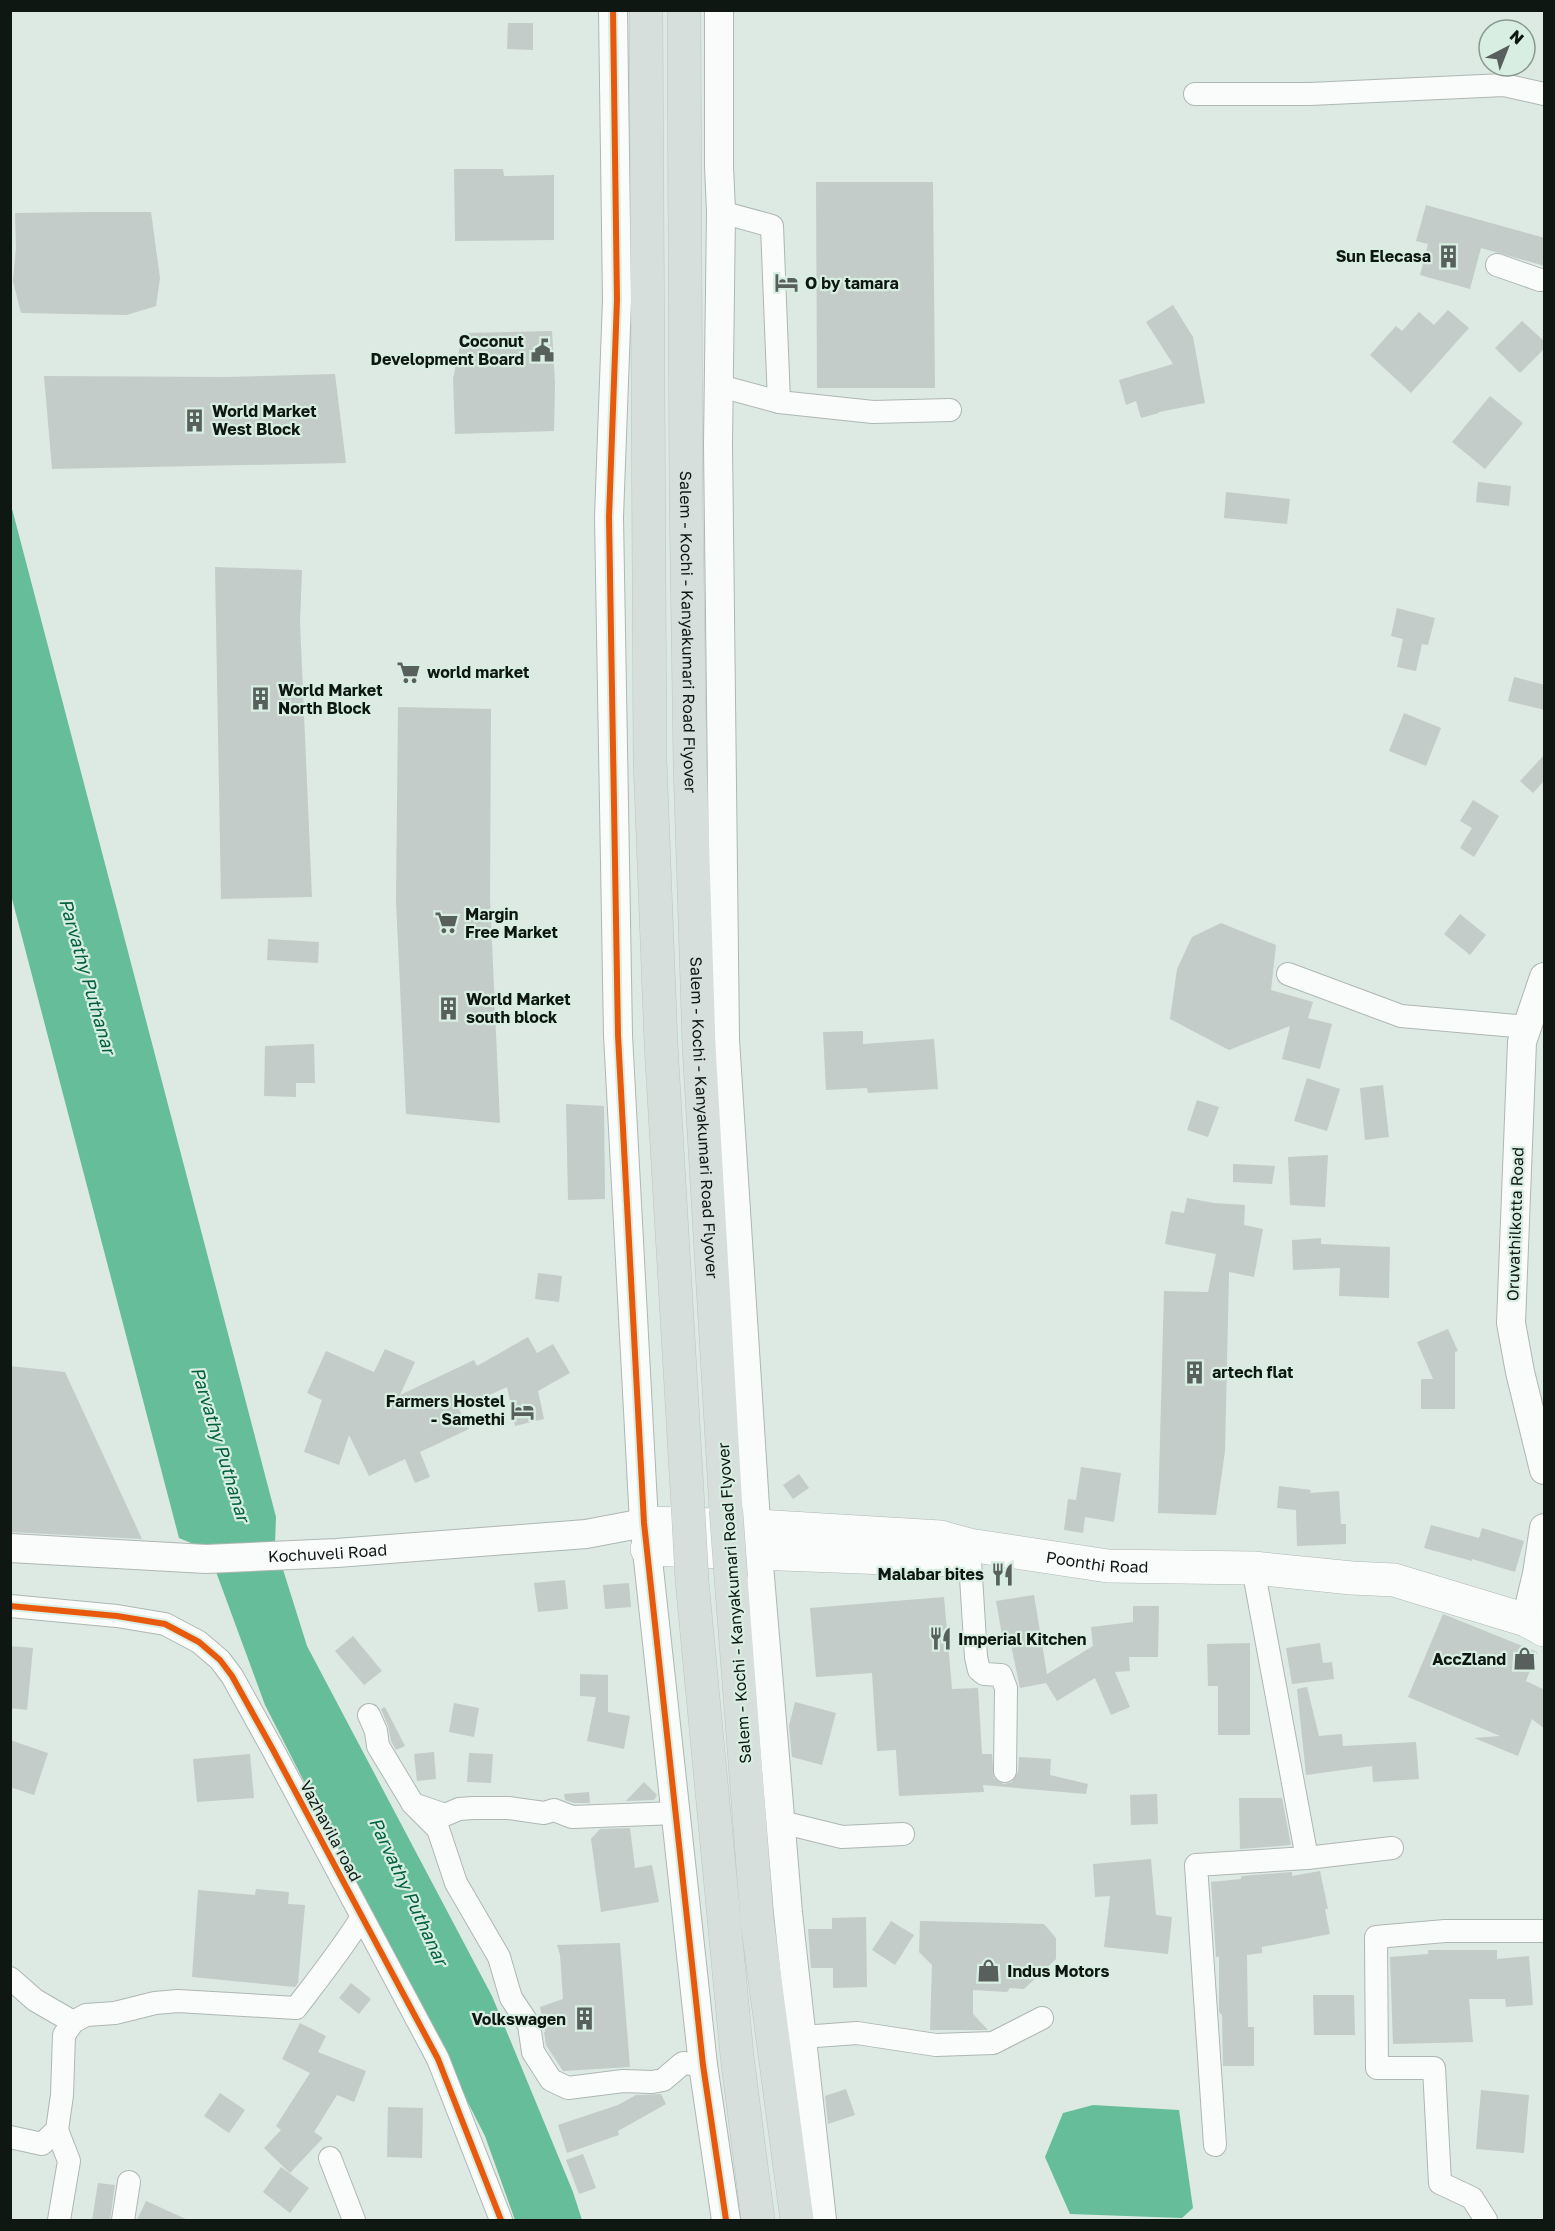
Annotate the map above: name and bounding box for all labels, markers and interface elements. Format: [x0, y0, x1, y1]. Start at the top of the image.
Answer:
north arrow [1477, 18, 1537, 78]
text: N [1506, 25, 1528, 48]
building icon: Sun Elecasa [1436, 243, 1462, 269]
place label: Sun Elecasa [1336, 246, 1431, 266]
hotel icon: O by tamara [774, 270, 800, 296]
place label: O by tamara [805, 273, 899, 293]
place label: Coconut Development Board [370, 331, 524, 369]
public building icon: Coconut Development Board [529, 337, 555, 363]
place label: World Market West Block [212, 401, 317, 439]
building icon: World Market West Block [181, 407, 207, 433]
street label: Salem - Kochi - Kanyakumari Road Flyover [676, 471, 701, 793]
supermarket icon: world market [396, 659, 422, 685]
place label: world market [427, 662, 529, 682]
place label: World Market North Block [278, 680, 383, 718]
building icon: World Market North Block [247, 686, 273, 712]
water label: Parvathy Puthanar [55, 896, 122, 1059]
place label: Margin Free Market [465, 904, 558, 942]
supermarket icon: Margin Free Market [434, 910, 460, 936]
street label: Salem - Kochi - Kanyakumari Road Flyover [686, 956, 723, 1279]
place label: World Market south block [466, 989, 571, 1027]
building icon: World Market south block [435, 995, 461, 1021]
street label: Oruvathilkotta Road [1502, 1147, 1528, 1301]
building icon: artech flat [1181, 1359, 1207, 1385]
place label: artech flat [1212, 1362, 1293, 1382]
water label: Parvathy Puthanar [187, 1364, 256, 1527]
place label: Farmers Hostel - Samethi [386, 1391, 506, 1429]
hotel icon: Farmers Hostel - Samethi [510, 1397, 536, 1423]
street label: Salem - Kochi - Kanyakumari Road Flyover [713, 1442, 755, 1764]
street label: Kochuveli Road [268, 1539, 388, 1566]
street label: Poonthi Road [1045, 1547, 1149, 1577]
restaurant icon: Malabar bites [989, 1561, 1015, 1587]
place label: Malabar bites [877, 1564, 984, 1584]
restaurant icon: Imperial Kitchen [927, 1626, 953, 1652]
place label: Imperial Kitchen [958, 1629, 1086, 1649]
shop icon: AccZland [1511, 1646, 1537, 1672]
place label: AccZland [1432, 1649, 1506, 1669]
street label: Vazhavila road [296, 1777, 366, 1885]
water label: Parvathy Puthanar [365, 1814, 454, 1971]
shop icon: Indus Motors [976, 1958, 1002, 1984]
place label: Indus Motors [1007, 1961, 1109, 1981]
building icon: Volkswagen [571, 2006, 597, 2032]
place label: Volkswagen [471, 2009, 566, 2029]

